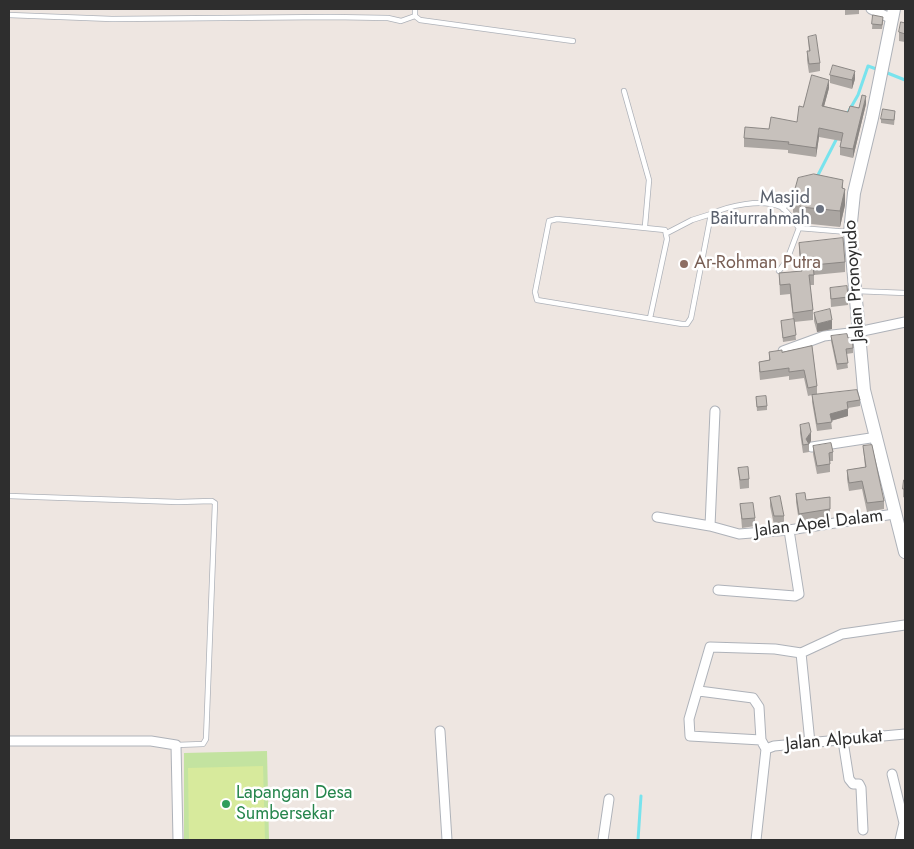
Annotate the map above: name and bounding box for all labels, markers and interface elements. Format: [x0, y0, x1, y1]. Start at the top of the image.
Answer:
place label: Masjid Baiturrahmah [710, 188, 810, 230]
marker: Masjid Baiturrahmah [814, 203, 826, 215]
street label: Jalan Pronoyudo [840, 219, 870, 343]
place label: Ar-Rohman Putra [694, 253, 821, 275]
marker: Ar-Rohman Putra [678, 258, 690, 270]
street label: Jalan Apel Dalam [754, 505, 884, 543]
street label: Jalan Alpukat [785, 726, 883, 756]
place label: Lapangan Desa Sumbersekar [236, 783, 352, 826]
marker: Lapangan Desa Sumbersekar [220, 798, 232, 810]

